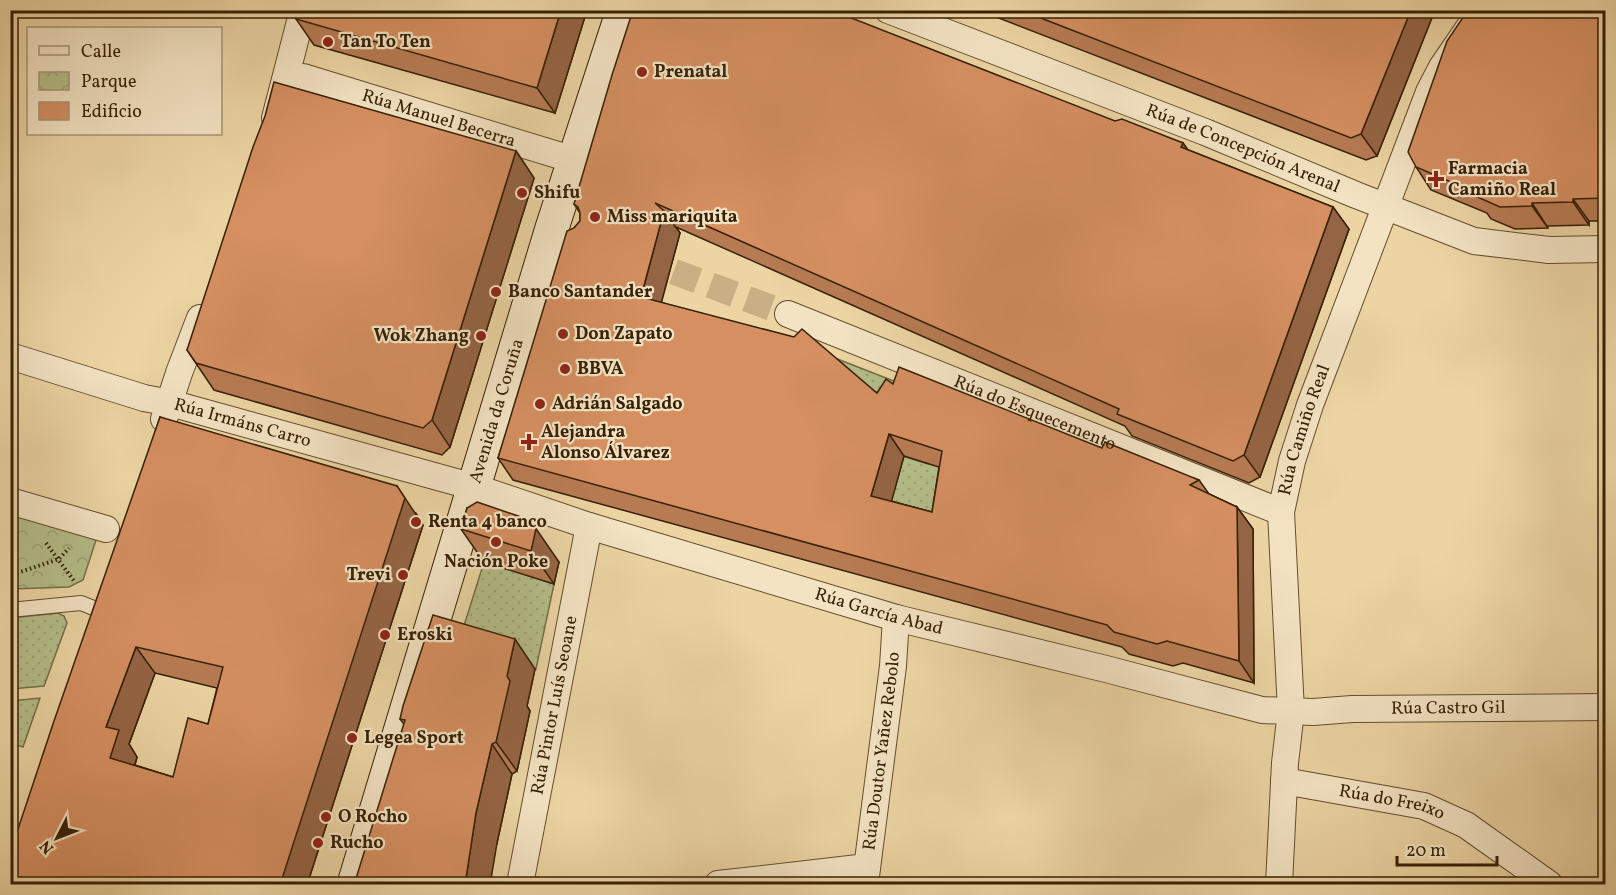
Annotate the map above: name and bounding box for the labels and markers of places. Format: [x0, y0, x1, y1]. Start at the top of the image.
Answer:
place label: Tan To Ten [340, 30, 431, 55]
marker: Tan To Ten [321, 35, 335, 49]
place label: Prenatal [654, 60, 727, 85]
marker: Prenatal [635, 65, 649, 79]
place label: Farmacia Camiño Real [1448, 157, 1556, 203]
marker: Farmacia Camiño Real [1429, 172, 1443, 186]
place label: Shifu [534, 181, 580, 206]
marker: Shifu [515, 186, 529, 200]
place label: Miss mariquita [607, 205, 738, 230]
marker: Miss mariquita [588, 210, 602, 224]
place label: Banco Santander [508, 280, 653, 305]
marker: Banco Santander [489, 285, 503, 299]
place label: Don Zapato [575, 322, 673, 347]
place label: Wok Zhang [374, 324, 469, 349]
marker: Don Zapato [556, 327, 570, 341]
marker: Wok Zhang [474, 329, 488, 343]
place label: BBVA [577, 357, 624, 382]
marker: BBVA [558, 362, 572, 376]
place label: Adrián Salgado [552, 392, 682, 417]
marker: Adrián Salgado [533, 397, 547, 411]
place label: Alejandra Alonso Álvarez [541, 420, 670, 466]
marker: Alejandra Alonso Álvarez [522, 435, 536, 449]
place label: Renta 4 banco [428, 510, 547, 535]
marker: Renta 4 banco [409, 515, 423, 529]
marker: Nación Poke [489, 535, 503, 549]
place label: Nación Poke [444, 550, 548, 575]
place label: Trevi [346, 563, 391, 588]
marker: Trevi [396, 568, 410, 582]
place label: Eroski [397, 623, 453, 648]
marker: Eroski [378, 628, 392, 642]
place label: Legea Sport [364, 726, 464, 751]
marker: Legea Sport [345, 731, 359, 745]
place label: O Rocho [338, 805, 408, 830]
marker: O Rocho [319, 810, 333, 824]
place label: Rucho [330, 831, 384, 856]
marker: Rucho [311, 836, 325, 850]

